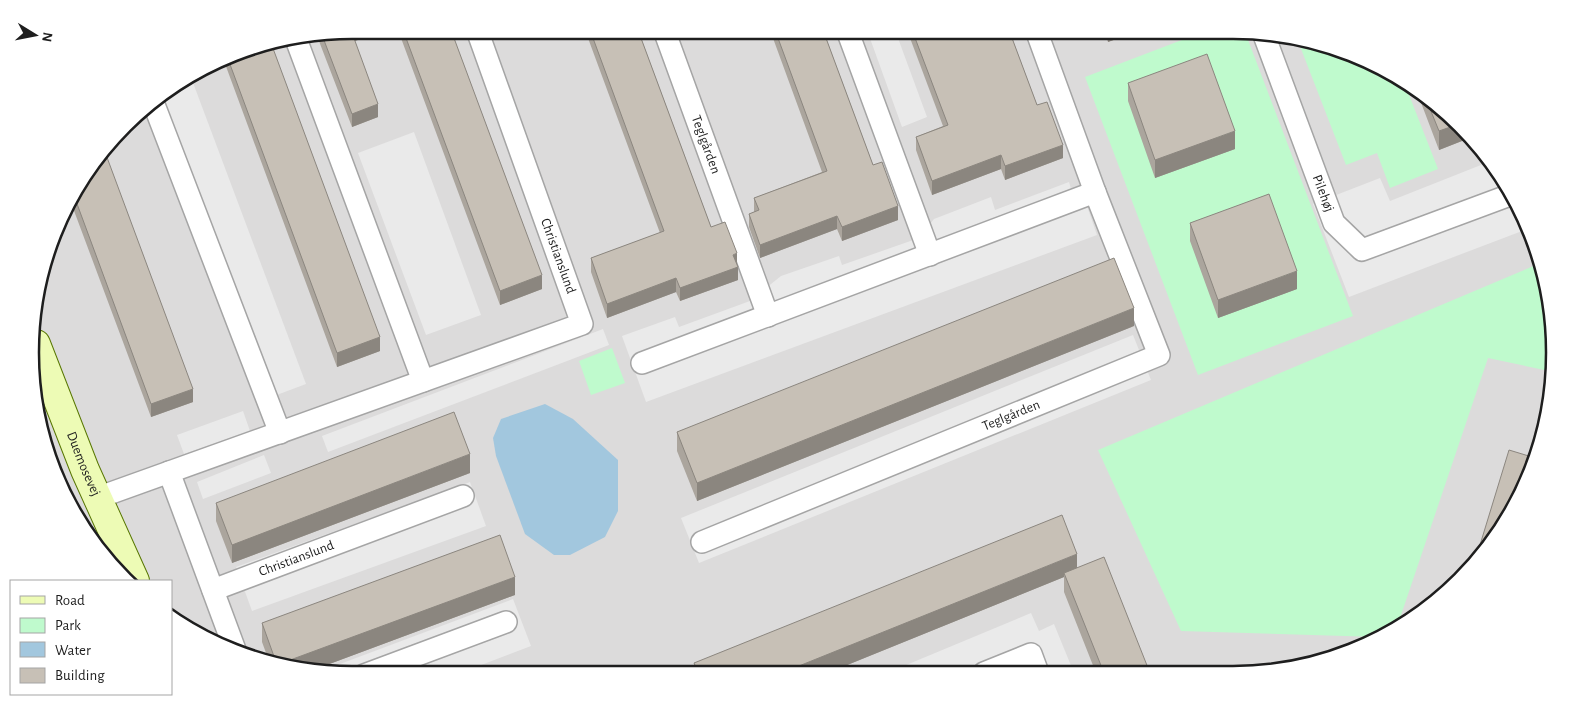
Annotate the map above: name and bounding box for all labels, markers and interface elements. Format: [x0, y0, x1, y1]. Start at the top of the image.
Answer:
north arrow [10, 10, 60, 60]
text: N [39, 31, 55, 43]
street label: Teglgården [689, 114, 723, 176]
street label: Pilehøj [1310, 173, 1336, 214]
street label: Christianslund [538, 216, 578, 296]
street label: Teglgården [980, 397, 1042, 434]
street label: Duemosevej [64, 430, 103, 498]
street label: Christianslund [257, 538, 336, 579]
legend [10, 580, 172, 695]
text: Road [55, 593, 85, 608]
text: Park [55, 618, 81, 633]
text: Water [55, 643, 91, 658]
text: Building [55, 668, 105, 683]

